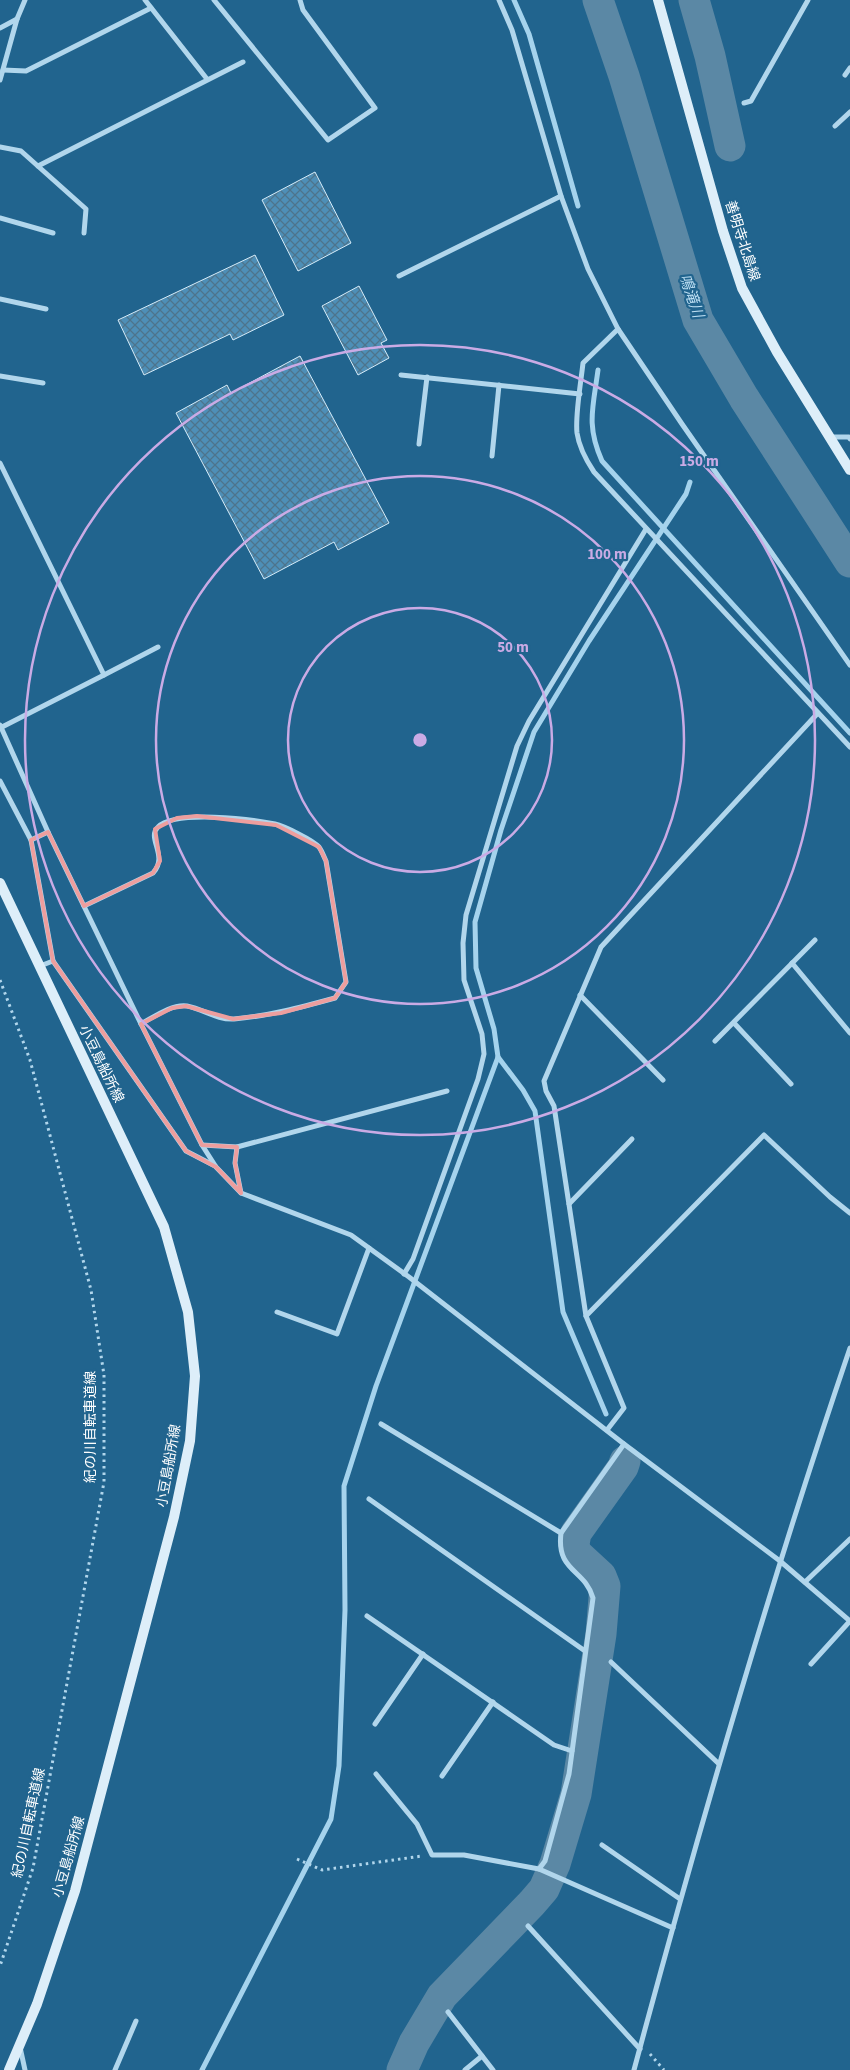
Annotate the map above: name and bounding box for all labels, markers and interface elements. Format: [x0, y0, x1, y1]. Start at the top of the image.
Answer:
street label: 善明寺北島線 [720, 198, 764, 284]
water label: 鳴滝川 [674, 271, 709, 323]
text: 150 m [679, 451, 719, 472]
text: 100 m [587, 544, 627, 565]
text: 50 m [497, 637, 529, 658]
centre of rings [411, 731, 429, 749]
street label: 小豆島船所線 [74, 1022, 128, 1106]
street label: 紀の川自転車道線 [81, 1371, 101, 1483]
street label: 小豆島船所線 [152, 1423, 186, 1509]
street label: 紀の川自転車道線 [8, 1766, 50, 1880]
street label: 小豆島船所線 [48, 1814, 90, 1900]

